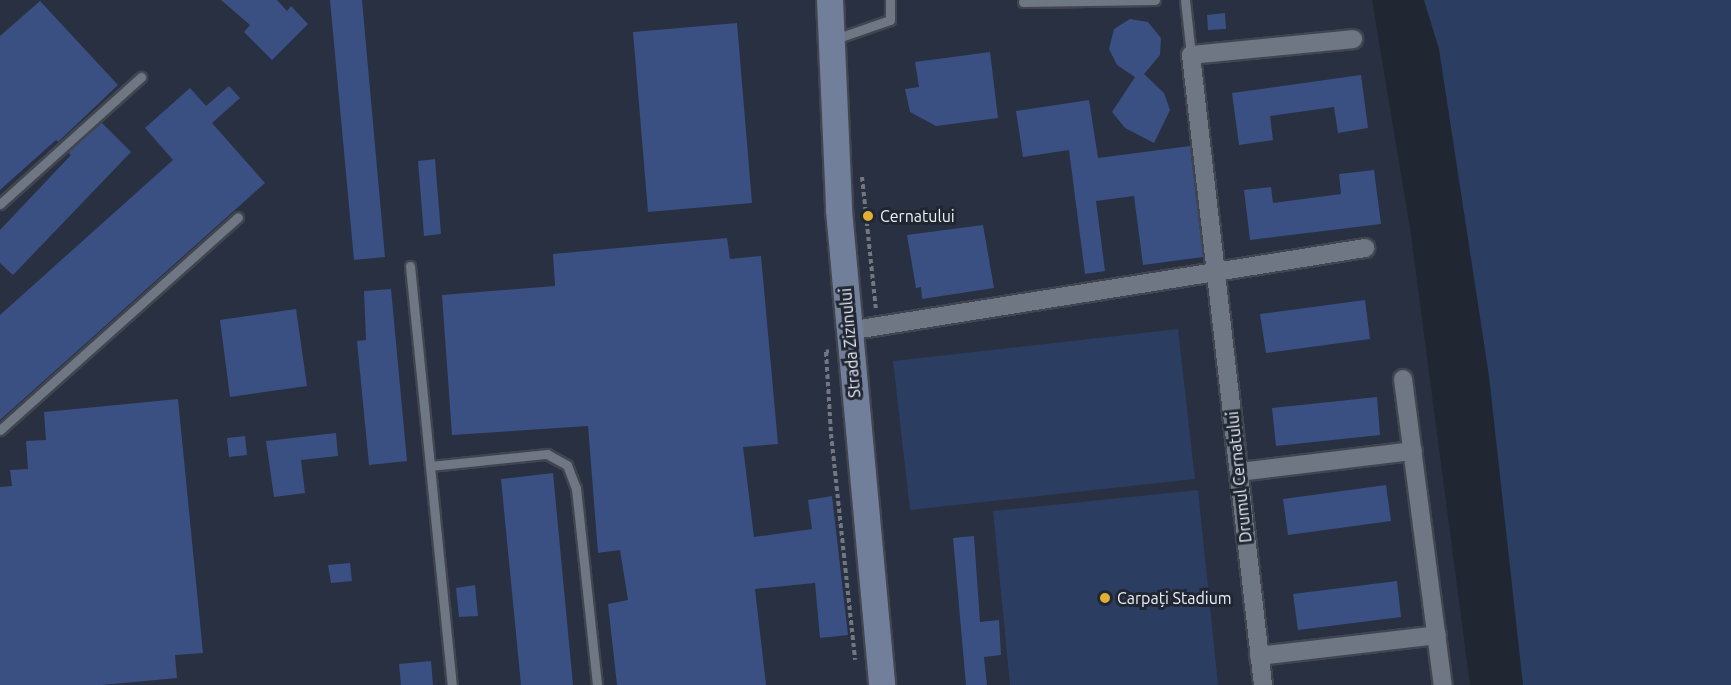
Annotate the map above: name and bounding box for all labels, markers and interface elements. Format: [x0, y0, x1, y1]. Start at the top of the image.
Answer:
place label: Cernatului [880, 206, 955, 226]
marker: Cernatului [861, 209, 875, 223]
street label: Strada Zizinului [836, 287, 864, 399]
street label: Drumul Cernatului [1223, 410, 1255, 544]
place label: Carpați Stadium [1117, 588, 1232, 608]
marker: Carpați Stadium [1098, 591, 1112, 605]

